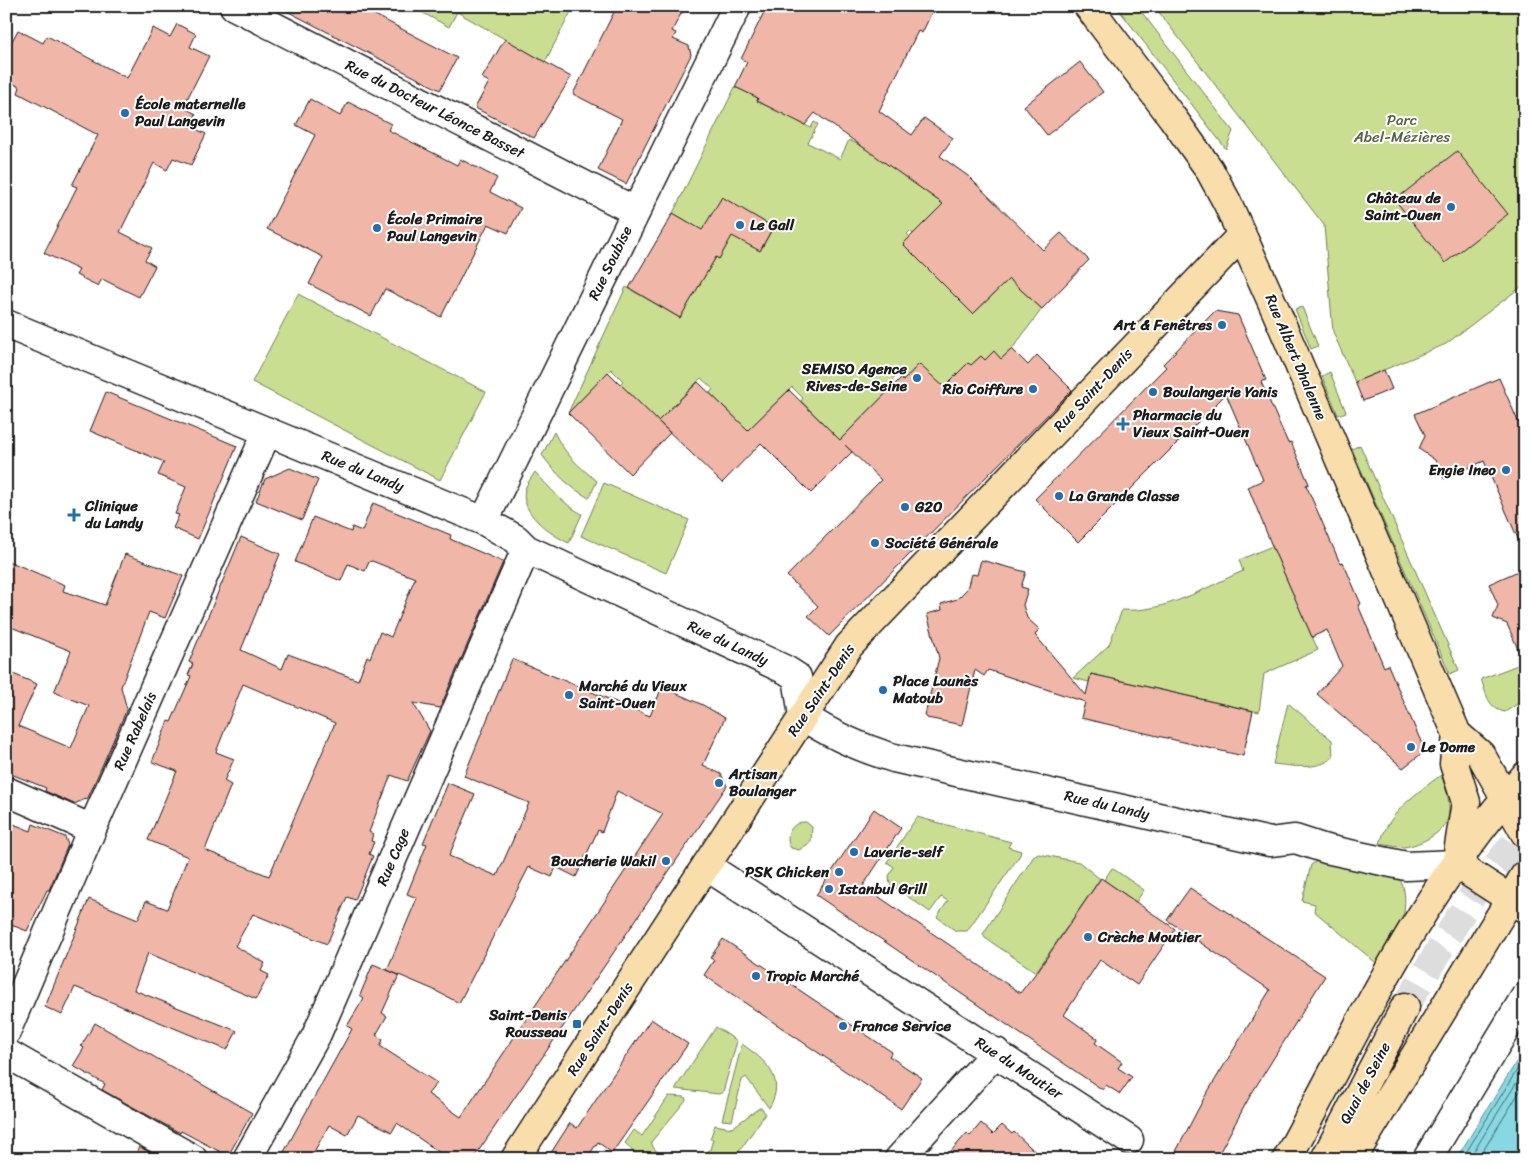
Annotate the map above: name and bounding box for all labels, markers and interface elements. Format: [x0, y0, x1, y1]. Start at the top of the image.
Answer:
street label: Rue du Docteur Léonce Basset [341, 52, 530, 166]
place label: École maternelle Paul Langevin [135, 91, 246, 134]
marker: École maternelle Paul Langevin [119, 107, 131, 119]
park label: Parc Abel-Mézières [1353, 107, 1450, 150]
place label: Château de Saint-Ouen [1364, 185, 1442, 228]
marker: Château de Saint-Ouen [1445, 201, 1457, 213]
place label: École Primaire Paul Langevin [387, 206, 483, 249]
place label: Le Gall [750, 212, 795, 238]
marker: Le Gall [734, 219, 746, 231]
street label: Rue Soubise [581, 221, 639, 305]
marker: École Primaire Paul Langevin [371, 222, 383, 234]
street label: Rue Albert Dhalenne [1258, 290, 1334, 424]
place label: Art & Fenêtres [1113, 312, 1213, 338]
marker: Art & Fenêtres [1216, 319, 1228, 331]
street label: Rue Saint-Denis [1047, 342, 1139, 438]
place label: SEMISO Agence Rives-de-Seine [801, 356, 908, 399]
marker: SEMISO Agence Rives-de-Seine [911, 372, 923, 384]
place label: Rio Coiffure [942, 376, 1024, 402]
place label: Boulangerie Yanis [1163, 379, 1278, 405]
marker: Rio Coiffure [1027, 383, 1039, 395]
marker: Boulangerie Yanis [1147, 386, 1159, 398]
place label: Pharmacie du Vieux Saint-Ouen [1133, 402, 1250, 445]
marker: Pharmacie du Vieux Saint-Ouen [1117, 418, 1129, 430]
street label: Rue du Landy [318, 443, 408, 499]
place label: Engie Ineo [1429, 457, 1496, 483]
marker: Engie Ineo [1500, 464, 1512, 476]
place label: La Grande Classe [1069, 483, 1180, 509]
marker: La Grande Classe [1053, 490, 1065, 502]
place label: Clinique du Landy [84, 493, 144, 536]
place label: G20 [914, 494, 943, 520]
marker: G20 [899, 501, 911, 513]
marker: Clinique du Landy [67, 508, 81, 522]
place label: Société Générale [884, 530, 998, 556]
marker: Société Générale [869, 537, 881, 549]
street label: Rue du Landy [683, 613, 773, 673]
street label: Rue Saint-Denis [780, 638, 862, 742]
place label: Place Lounès Matoub [892, 668, 979, 711]
place label: Marché du Vieux Saint-Ouen [578, 673, 687, 716]
marker: Place Lounès Matoub [877, 684, 889, 696]
street label: Rue Rabelais [106, 687, 164, 774]
marker: Marché du Vieux Saint-Ouen [563, 689, 575, 701]
place label: Le Dome [1421, 734, 1476, 760]
marker: Le Dome [1405, 741, 1417, 753]
place label: Artisan Boulanger [728, 761, 797, 804]
marker: Artisan Boulanger [713, 777, 725, 789]
street label: Rue du Landy [1062, 783, 1152, 827]
street label: Rue Cage [369, 824, 417, 890]
place label: Laverie-self [864, 839, 945, 865]
marker: Laverie-self [848, 846, 860, 858]
place label: Boucherie Wakil [551, 848, 657, 874]
marker: Boucherie Wakil [660, 855, 672, 867]
place label: PSK Chicken [745, 859, 830, 885]
marker: PSK Chicken [833, 866, 845, 878]
place label: Istanbul Grill [838, 876, 927, 902]
marker: Istanbul Grill [823, 883, 835, 895]
place label: Crèche Moutier [1097, 924, 1202, 950]
marker: Crèche Moutier [1082, 931, 1094, 943]
place label: Tropic Marché [766, 963, 859, 989]
marker: Tropic Marché [750, 970, 762, 982]
street label: Rue Saint-Denis [560, 977, 640, 1081]
place label: Saint-Denis Rousseau [488, 1002, 568, 1045]
place label: France Service [852, 1013, 951, 1039]
marker: Saint-Denis Rousseau [571, 1018, 583, 1030]
marker: France Service [837, 1020, 849, 1032]
street label: Rue du Moutier [970, 1030, 1069, 1107]
street label: Quai de Seine [1332, 1037, 1398, 1129]

